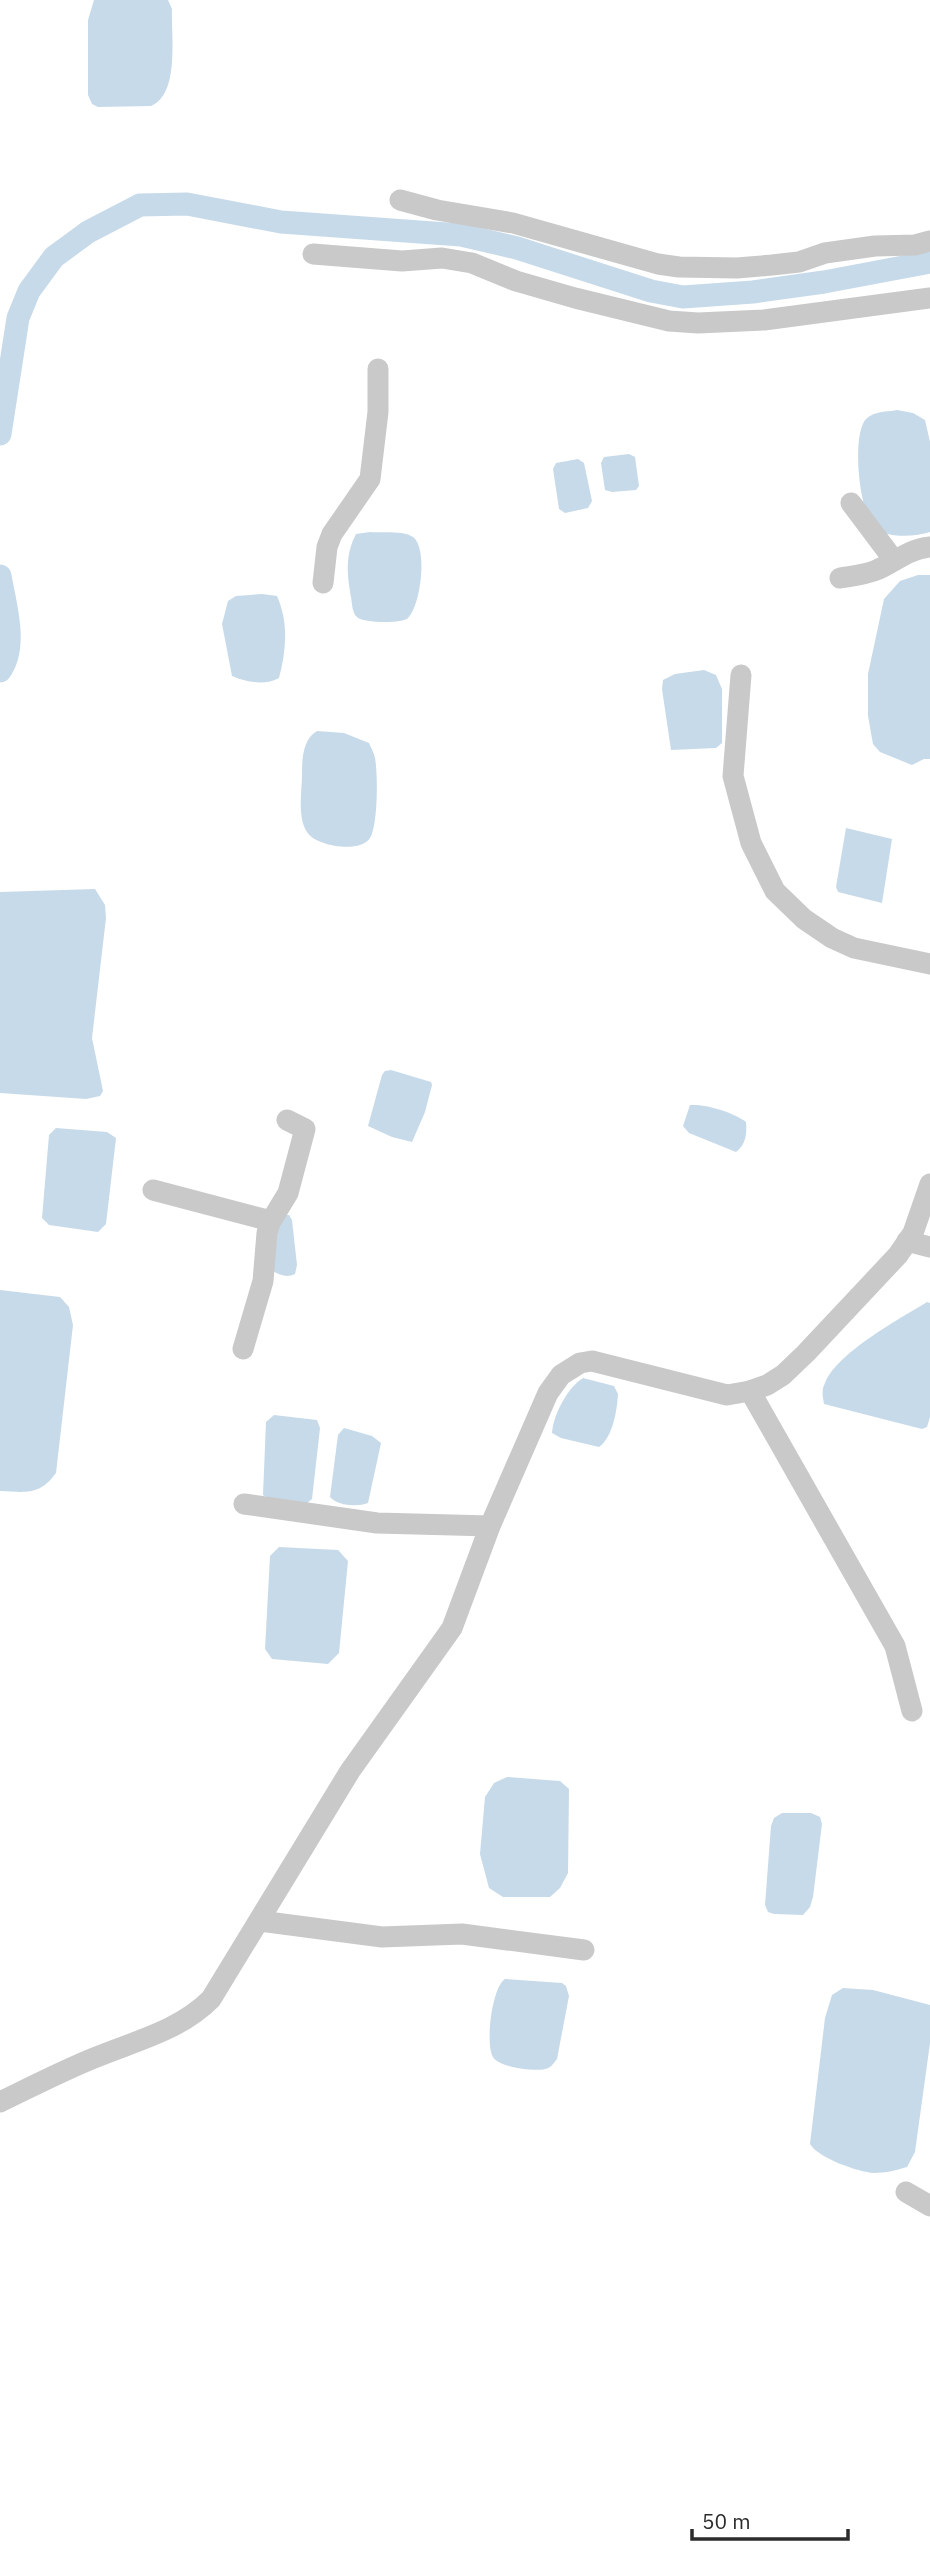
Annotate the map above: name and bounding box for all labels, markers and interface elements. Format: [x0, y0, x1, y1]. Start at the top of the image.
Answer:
scale bar [692, 2498, 848, 2542]
text: 50 m [702, 2507, 751, 2535]

